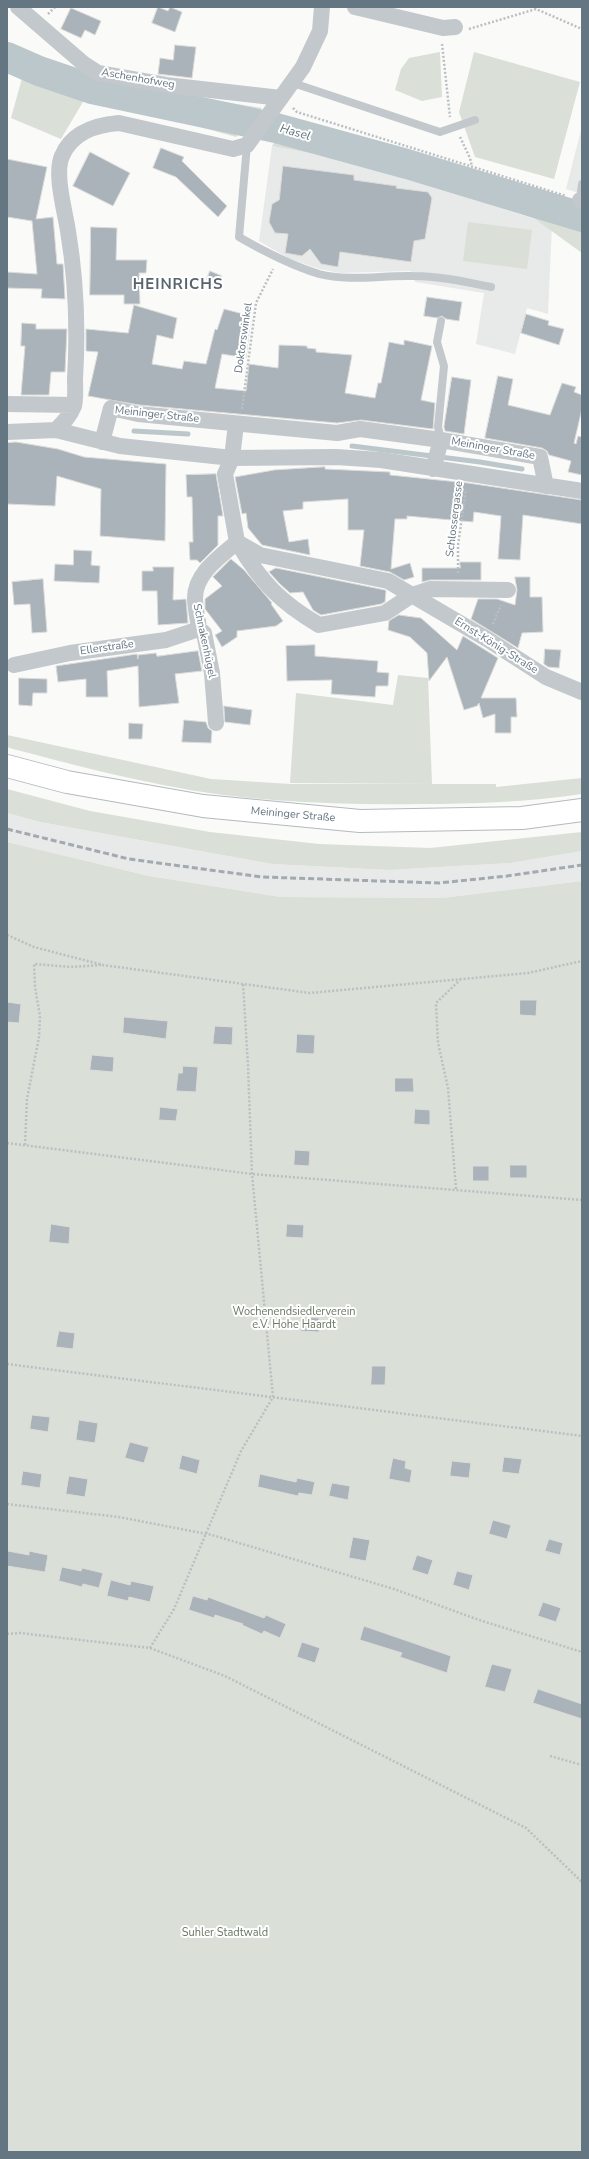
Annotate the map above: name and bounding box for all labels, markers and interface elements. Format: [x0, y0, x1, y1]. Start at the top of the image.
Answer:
street label: Aschenhofweg [100, 66, 176, 92]
water label: Hasel [278, 122, 312, 144]
district label: HEINRICHS [133, 276, 223, 294]
street label: Doktorswinkel [233, 302, 255, 374]
street label: Meininger Straße [114, 404, 200, 426]
street label: Meininger Straße [450, 435, 536, 463]
street label: Schlossergasse [444, 480, 466, 558]
street label: Schnakenhügel [190, 603, 218, 679]
street label: Ernst-König-Straße [452, 615, 540, 677]
street label: Ellerstraße [79, 638, 135, 658]
street label: Meininger Straße [250, 805, 336, 825]
park label: Wochenendsiedlerverein e.V. Hohe Haardt [233, 1305, 355, 1331]
park label: Suhler Stadtwald [182, 1926, 268, 1940]

